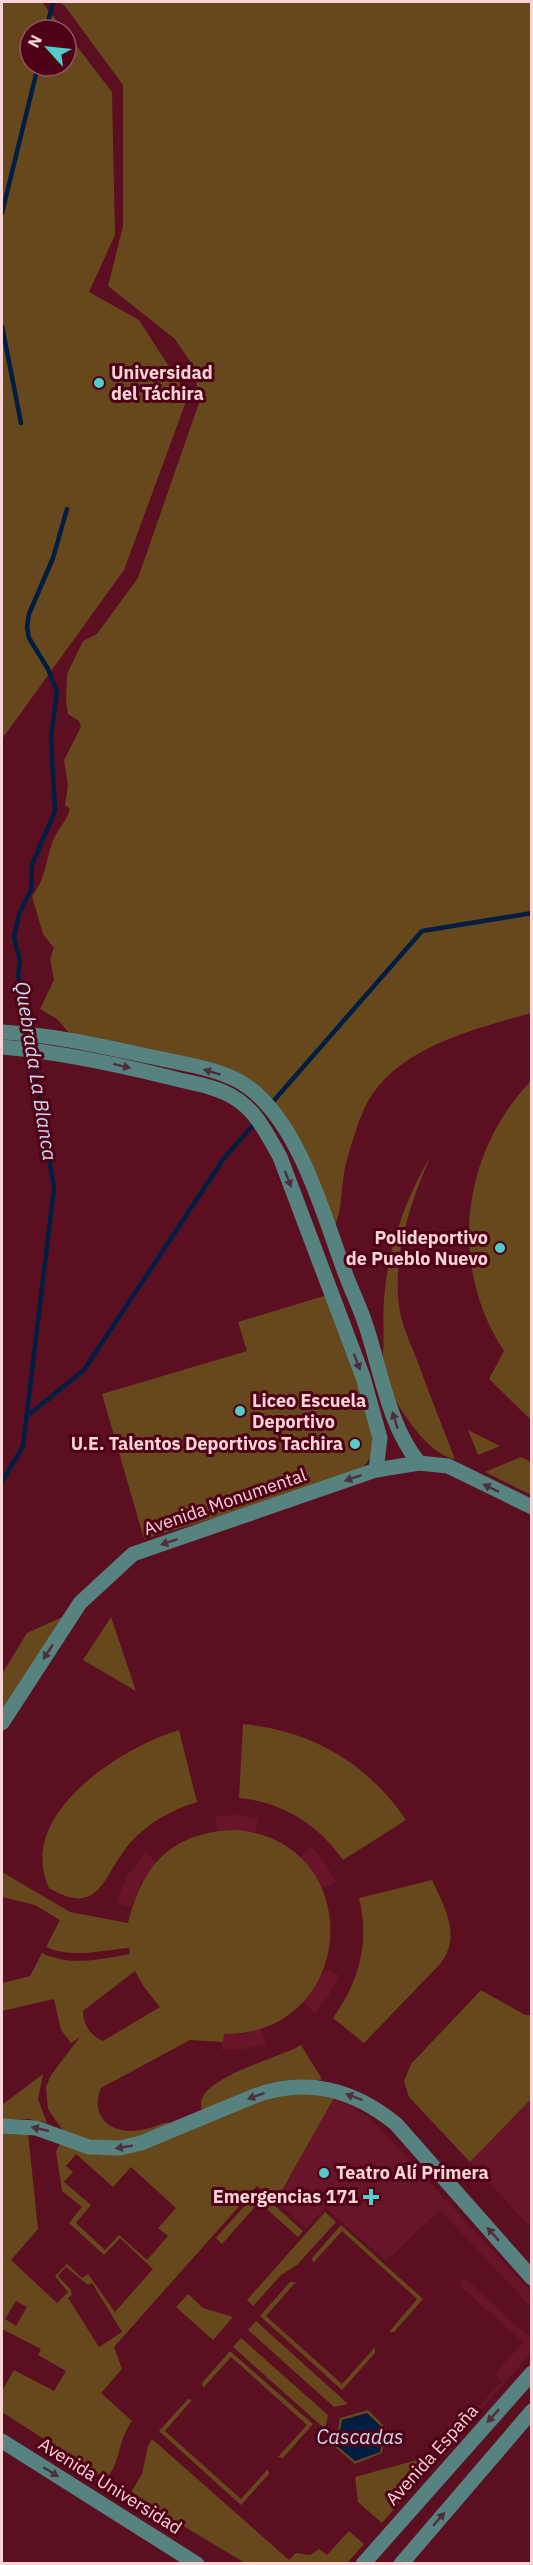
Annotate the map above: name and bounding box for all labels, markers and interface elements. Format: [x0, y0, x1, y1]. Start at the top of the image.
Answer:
north arrow [18, 18, 78, 78]
text: N [23, 31, 46, 51]
place label: Universidad del Táchira [111, 361, 213, 405]
marker: Universidad del Táchira [92, 376, 106, 390]
water label: Quebrada La Blanca [9, 979, 64, 1162]
one-way arrow [113, 1061, 131, 1071]
one-way arrow [203, 1067, 221, 1076]
one-way arrow [284, 1170, 294, 1188]
place label: Polideportivo de Pueblo Nuevo [346, 1226, 488, 1270]
marker: Polideportivo de Pueblo Nuevo [493, 1241, 507, 1255]
one-way arrow [353, 1353, 362, 1371]
place label: Liceo Escuela Deportivo [252, 1389, 366, 1433]
marker: Liceo Escuela Deportivo [233, 1404, 247, 1418]
one-way arrow [390, 1411, 399, 1429]
place label: U.E. Talentos Deportivos Tachira [71, 1432, 343, 1455]
marker: U.E. Talentos Deportivos Tachira [348, 1437, 362, 1451]
street label: Avenida Monumental [140, 1463, 309, 1540]
one-way arrow [344, 1474, 362, 1483]
one-way arrow [483, 1483, 500, 1492]
one-way arrow [160, 1538, 178, 1548]
one-way arrow [42, 1643, 54, 1659]
one-way arrow [247, 2091, 265, 2101]
one-way arrow [345, 2091, 363, 2101]
one-way arrow [31, 2124, 49, 2134]
one-way arrow [114, 2143, 133, 2152]
place label: Teatro Alí Primera [336, 2161, 489, 2184]
marker: Teatro Alí Primera [317, 2166, 331, 2180]
place label: Emergencias 171 [213, 2185, 358, 2208]
marker: Emergencias 171 [362, 2188, 380, 2206]
one-way arrow [487, 2227, 500, 2242]
street label: Avenida España [380, 2399, 483, 2510]
one-way arrow [487, 2408, 500, 2423]
water label: Cascadas [317, 2423, 403, 2450]
street label: Avenida Universidad [34, 2432, 186, 2539]
one-way arrow [43, 2467, 59, 2478]
one-way arrow [432, 2512, 445, 2527]

